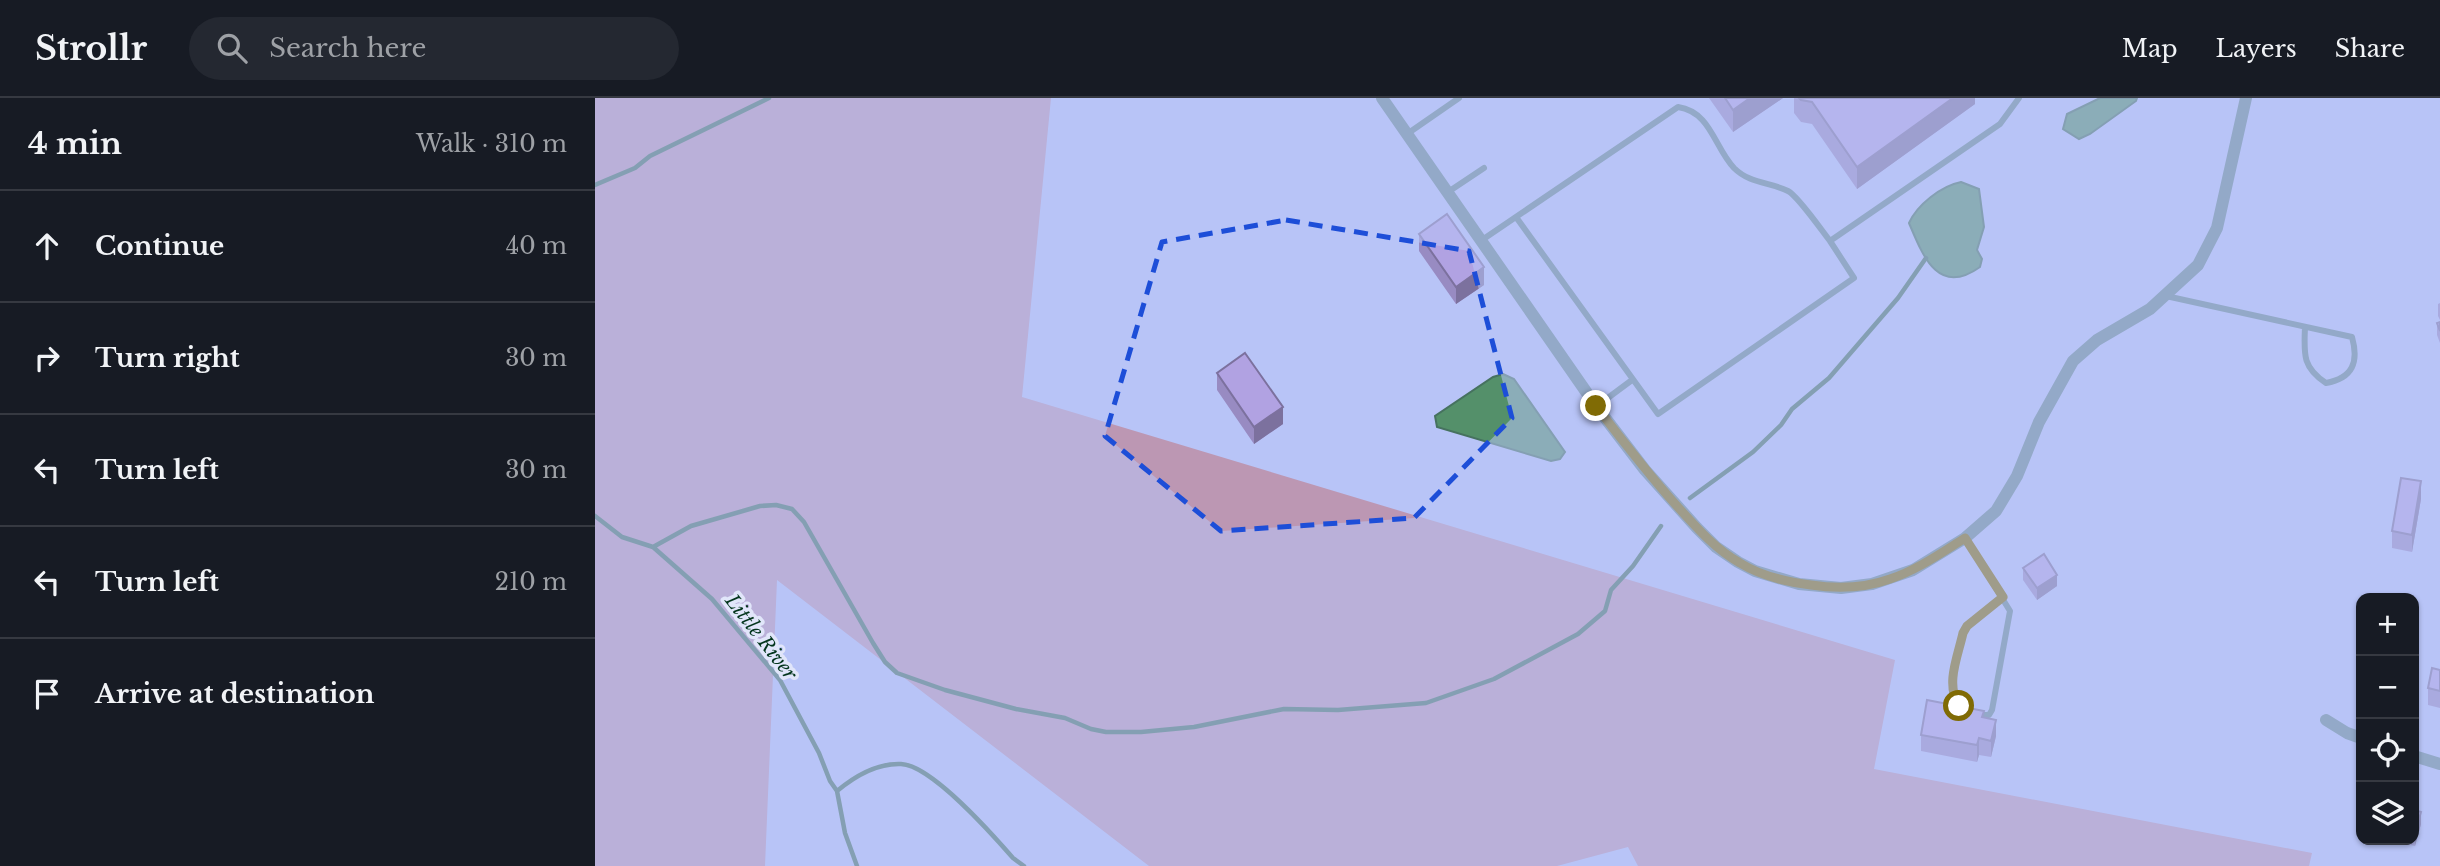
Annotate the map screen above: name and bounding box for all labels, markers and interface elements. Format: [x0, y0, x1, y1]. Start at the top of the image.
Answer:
search box [189, 17, 679, 80]
text: Strollr [35, 28, 147, 69]
icon: search [213, 29, 251, 67]
text: Search here [269, 32, 426, 64]
text: Map [2122, 34, 2178, 63]
text: Layers [2216, 34, 2297, 63]
text: Share [2335, 34, 2405, 63]
text: 4 min [28, 125, 122, 162]
text: Walk · 310 m [416, 130, 567, 158]
icon: ahead [28, 227, 66, 265]
text: Continue [95, 230, 224, 262]
text: 40 m [506, 232, 567, 260]
icon: right [28, 339, 66, 377]
text: Turn right [95, 342, 240, 374]
text: 30 m [505, 344, 567, 372]
route end [1580, 390, 1611, 421]
icon: left [28, 451, 66, 489]
text: Turn left [95, 454, 219, 486]
text: 30 m [505, 456, 567, 484]
icon: left [28, 563, 66, 601]
text: Turn left [95, 566, 219, 598]
text: 210 m [495, 568, 567, 596]
water label: Little River [720, 589, 802, 685]
map controls [2356, 593, 2419, 845]
button: + [2356, 593, 2419, 656]
button: − [2356, 656, 2419, 719]
icon: arrive [28, 675, 66, 713]
text: Arrive at destination [95, 678, 375, 710]
route start [1943, 690, 1974, 721]
button: locate [2356, 719, 2419, 782]
button: layers [2356, 782, 2419, 845]

